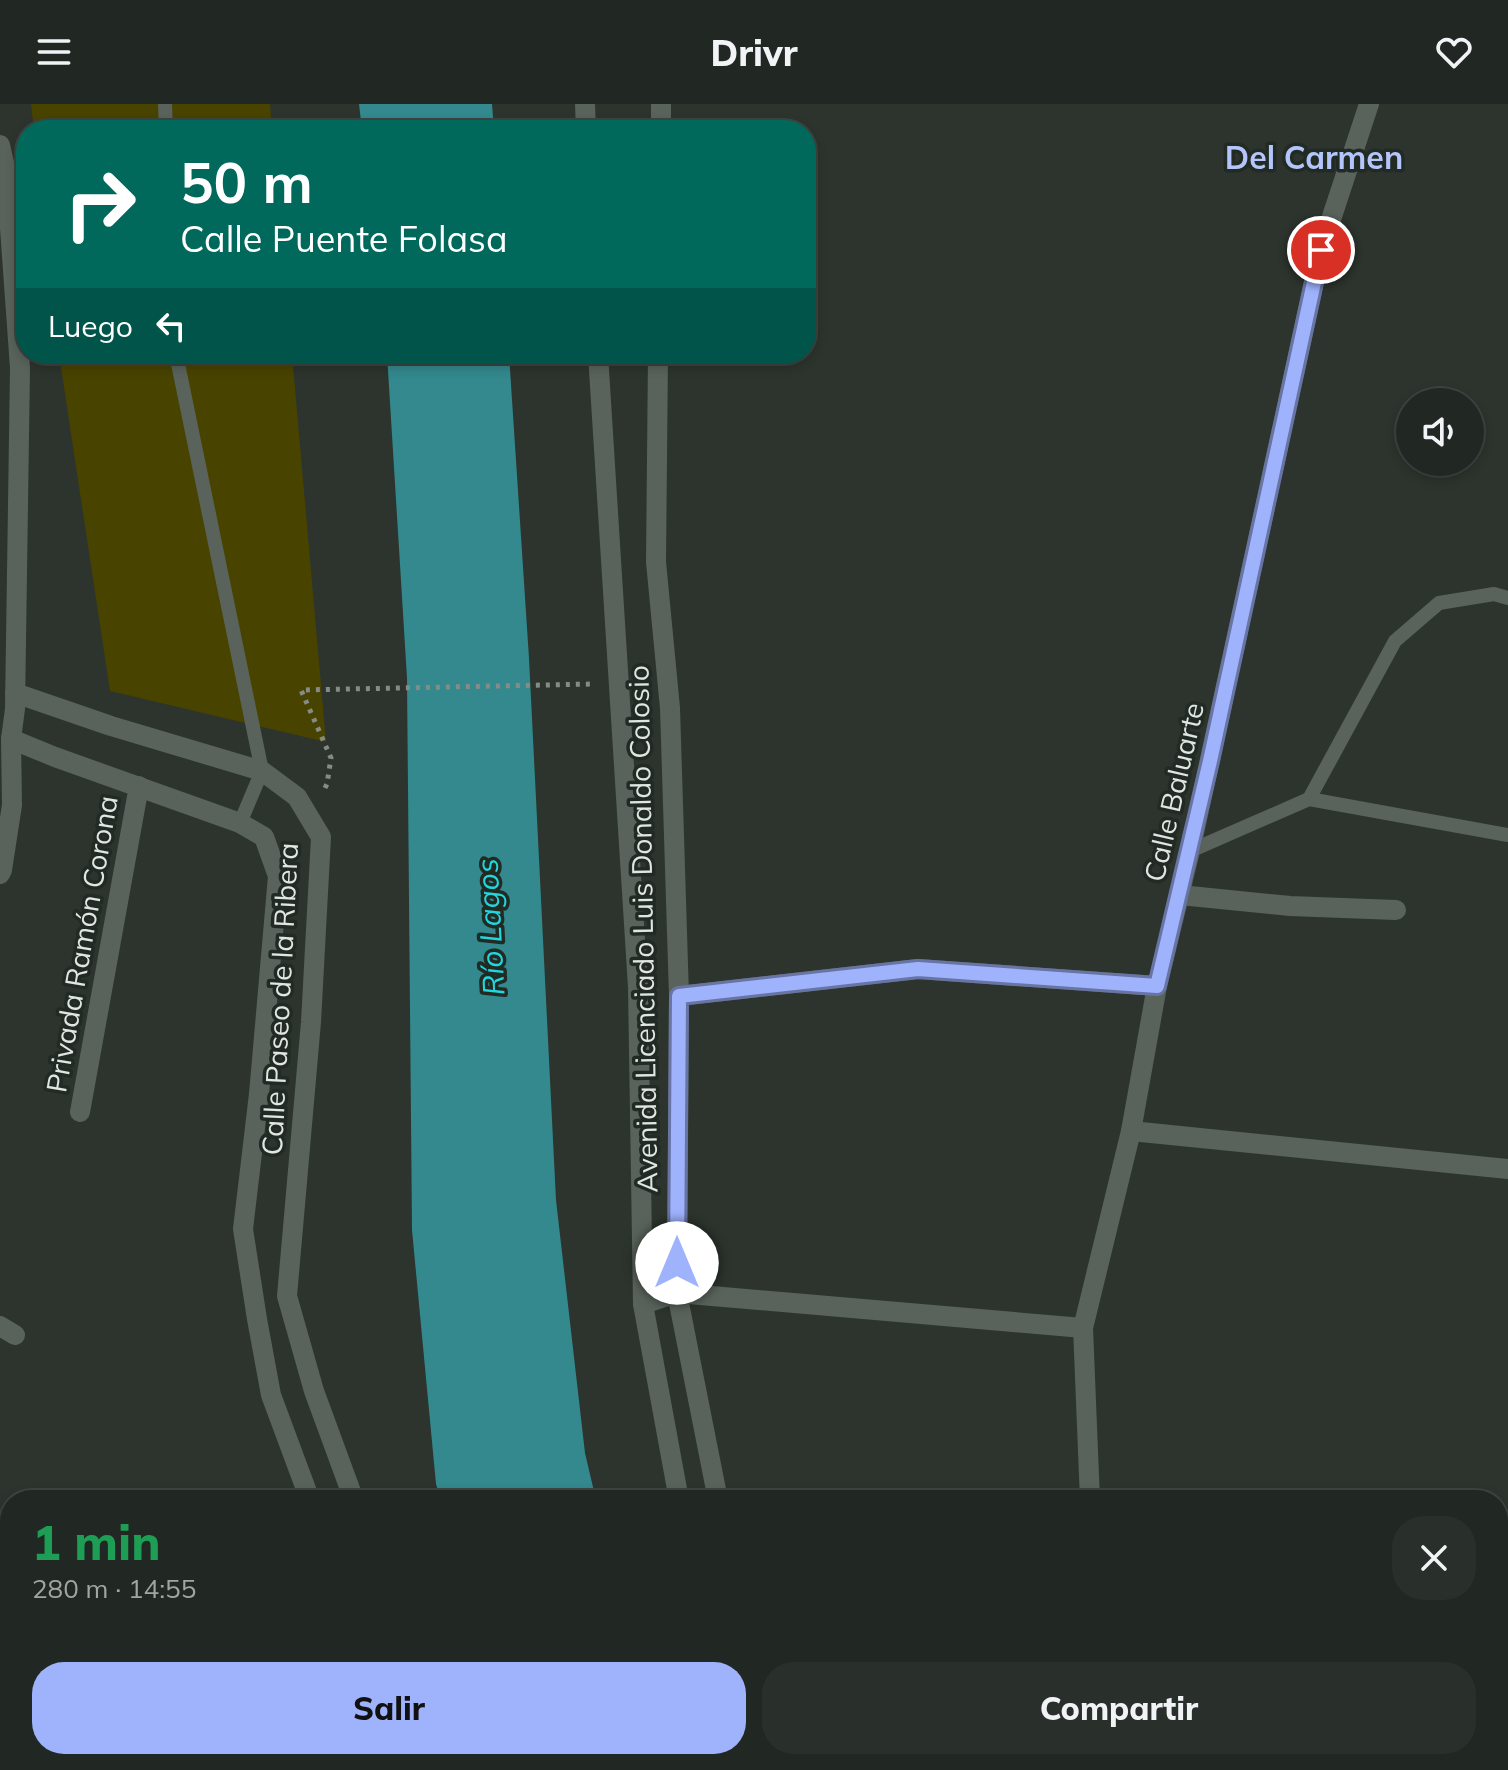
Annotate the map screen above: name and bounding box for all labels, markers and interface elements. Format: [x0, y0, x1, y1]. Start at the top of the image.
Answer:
icon: menu [32, 30, 76, 74]
text: Drivr [710, 30, 798, 75]
icon: heart [1432, 30, 1476, 74]
district label: Del Carmen [1225, 137, 1403, 177]
text: 50 m [180, 147, 313, 217]
icon: right [48, 152, 152, 256]
text: Calle Puente Folasa [180, 216, 508, 261]
pin [1287, 216, 1355, 284]
icon: arrive [1299, 228, 1343, 272]
icon: left [149, 304, 193, 348]
text: Luego [48, 307, 133, 345]
map controls [1396, 388, 1484, 476]
button: sound [1396, 388, 1484, 476]
street label: Avenida Licenciado Luis Donaldo Colosio [620, 665, 665, 1193]
street label: Calle Baluarte [1136, 699, 1211, 885]
street label: Privada Ramón Corona [38, 793, 125, 1095]
street label: Calle Paseo de la Ribera [254, 842, 305, 1156]
water label: Río Lagos [467, 857, 513, 997]
position arrow [635, 1221, 719, 1305]
text: 1 min [32, 1512, 161, 1572]
button: close [1392, 1516, 1476, 1600]
text: 280 m · 14:55 [32, 1572, 196, 1605]
button: Salir [32, 1662, 746, 1754]
button: Compartir [762, 1662, 1476, 1754]

